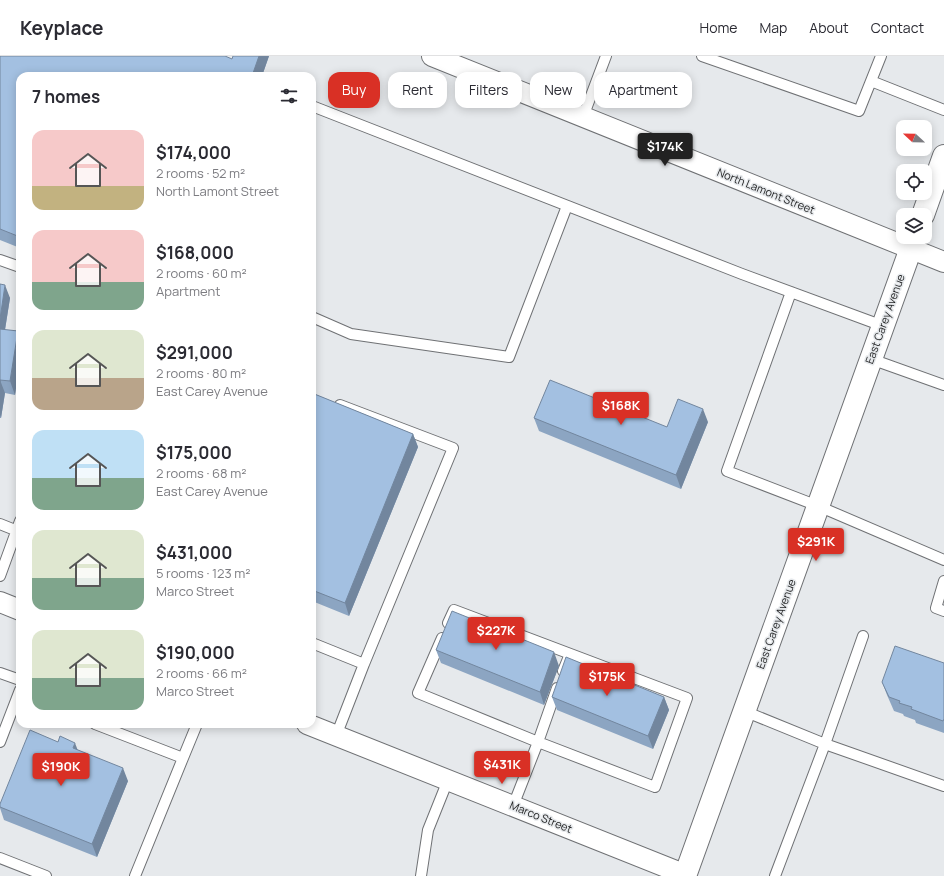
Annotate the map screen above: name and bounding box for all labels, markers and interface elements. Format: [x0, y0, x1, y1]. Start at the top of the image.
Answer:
text: Keyplace [20, 15, 103, 41]
text: Home [700, 18, 737, 37]
text: Map [759, 18, 787, 37]
text: About [809, 18, 849, 37]
text: Contact [871, 18, 924, 37]
chip: Buy [328, 72, 380, 108]
chip: Rent [388, 72, 447, 108]
chip: Filters [455, 72, 522, 108]
chip: New [530, 72, 586, 108]
chip: Apartment [594, 72, 692, 108]
text: 7 homes [32, 85, 100, 108]
icon: filters [278, 85, 300, 107]
north arrow [896, 120, 932, 156]
map controls [896, 120, 932, 244]
pin: $174K [637, 133, 693, 167]
text: $174K [647, 137, 683, 155]
text: $174,000 [156, 141, 231, 164]
icon: home [64, 146, 112, 194]
text: 2 rooms · 52 m² [156, 164, 245, 182]
street label: North Lamont Street [715, 164, 817, 217]
button: locate [896, 164, 932, 200]
text: North Lamont Street [156, 182, 279, 200]
button: layers [896, 208, 932, 244]
text: $168,000 [156, 241, 234, 264]
icon: home [64, 246, 112, 294]
text: 2 rooms · 60 m² [156, 264, 247, 282]
street label: East Carey Avenue [861, 271, 908, 366]
text: Apartment [156, 282, 220, 300]
text: $291,000 [156, 341, 233, 364]
icon: home [64, 346, 112, 394]
text: 2 rooms · 80 m² [156, 364, 246, 382]
text: East Carey Avenue [156, 382, 268, 400]
pin: $168K [593, 392, 649, 426]
text: $168K [602, 396, 640, 414]
text: $175,000 [156, 441, 232, 464]
icon: home [64, 446, 112, 494]
text: 2 rooms · 68 m² [156, 464, 246, 482]
text: East Carey Avenue [156, 482, 268, 500]
pin: $291K [788, 528, 844, 562]
text: $291K [797, 532, 835, 550]
text: $431,000 [156, 541, 232, 564]
icon: home [64, 546, 112, 594]
text: 5 rooms · 123 m² [156, 564, 251, 582]
street label: East Carey Avenue [752, 576, 799, 671]
text: Marco Street [156, 582, 234, 600]
pin: $227K [468, 617, 524, 651]
text: $227K [477, 621, 516, 639]
text: $190,000 [156, 641, 235, 664]
icon: home [64, 646, 112, 694]
pin: $175K [579, 663, 635, 697]
text: 2 rooms · 66 m² [156, 664, 247, 682]
text: $175K [589, 667, 625, 685]
text: Marco Street [156, 682, 234, 700]
pin: $431K [474, 751, 530, 785]
pin: $190K [33, 753, 89, 787]
text: $431K [483, 755, 521, 773]
text: $190K [42, 757, 80, 775]
street label: Marco Street [508, 797, 575, 836]

